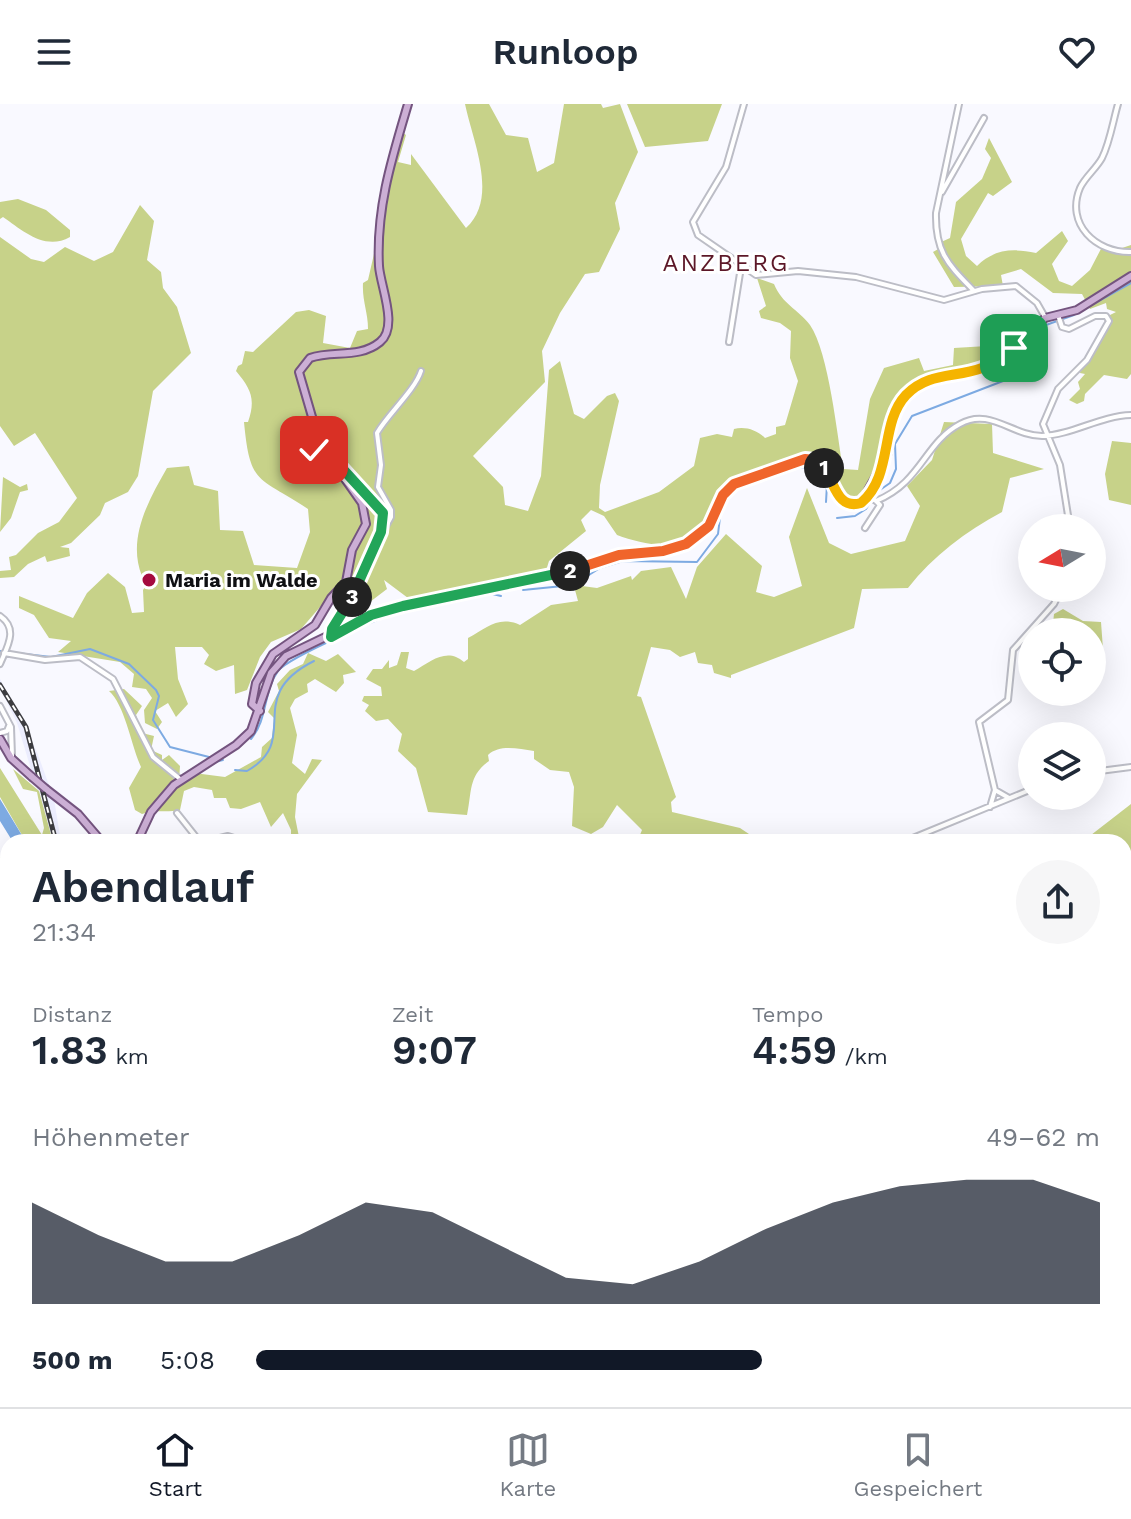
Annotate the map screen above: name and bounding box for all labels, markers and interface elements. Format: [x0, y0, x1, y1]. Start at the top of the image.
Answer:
icon: menu [32, 30, 76, 74]
icon: heart [1055, 30, 1099, 74]
text: Runloop [493, 31, 638, 73]
district label: ANZBERG [663, 249, 789, 277]
pin [980, 314, 1048, 382]
icon: arrive [992, 326, 1036, 370]
pin [280, 416, 348, 484]
icon: check [292, 428, 336, 472]
pin: 1 [804, 448, 844, 488]
text: 1 [819, 455, 829, 480]
north arrow [1018, 514, 1106, 602]
map controls [1018, 514, 1106, 810]
pin: 2 [550, 551, 590, 591]
text: 2 [563, 558, 577, 583]
place label: Maria im Walde [165, 568, 318, 592]
marker: Maria im Walde [140, 571, 158, 589]
pin: 3 [332, 577, 372, 617]
text: 3 [345, 584, 359, 609]
button: locate [1018, 618, 1106, 706]
button: layers [1018, 722, 1106, 810]
button: share [1016, 860, 1100, 944]
text: Abendlauf [32, 861, 254, 913]
text: 21:34 [32, 917, 96, 947]
text: Distanz [32, 1002, 112, 1027]
text: Zeit [392, 1002, 433, 1027]
text: Tempo [752, 1002, 824, 1027]
text: 1.83 [32, 1027, 108, 1074]
text: 9:07 [392, 1027, 477, 1074]
text: 4:59 [752, 1027, 837, 1074]
text: km [108, 1044, 149, 1069]
text: /km [837, 1044, 888, 1069]
text: Höhenmeter [32, 1122, 190, 1152]
text: 49–62 m [986, 1122, 1100, 1152]
text: 500 m [32, 1345, 113, 1375]
text: 5:08 [160, 1345, 215, 1375]
tab: Start [149, 1428, 202, 1501]
tab: Karte [499, 1428, 556, 1501]
tab: Gespeichert [854, 1428, 982, 1501]

